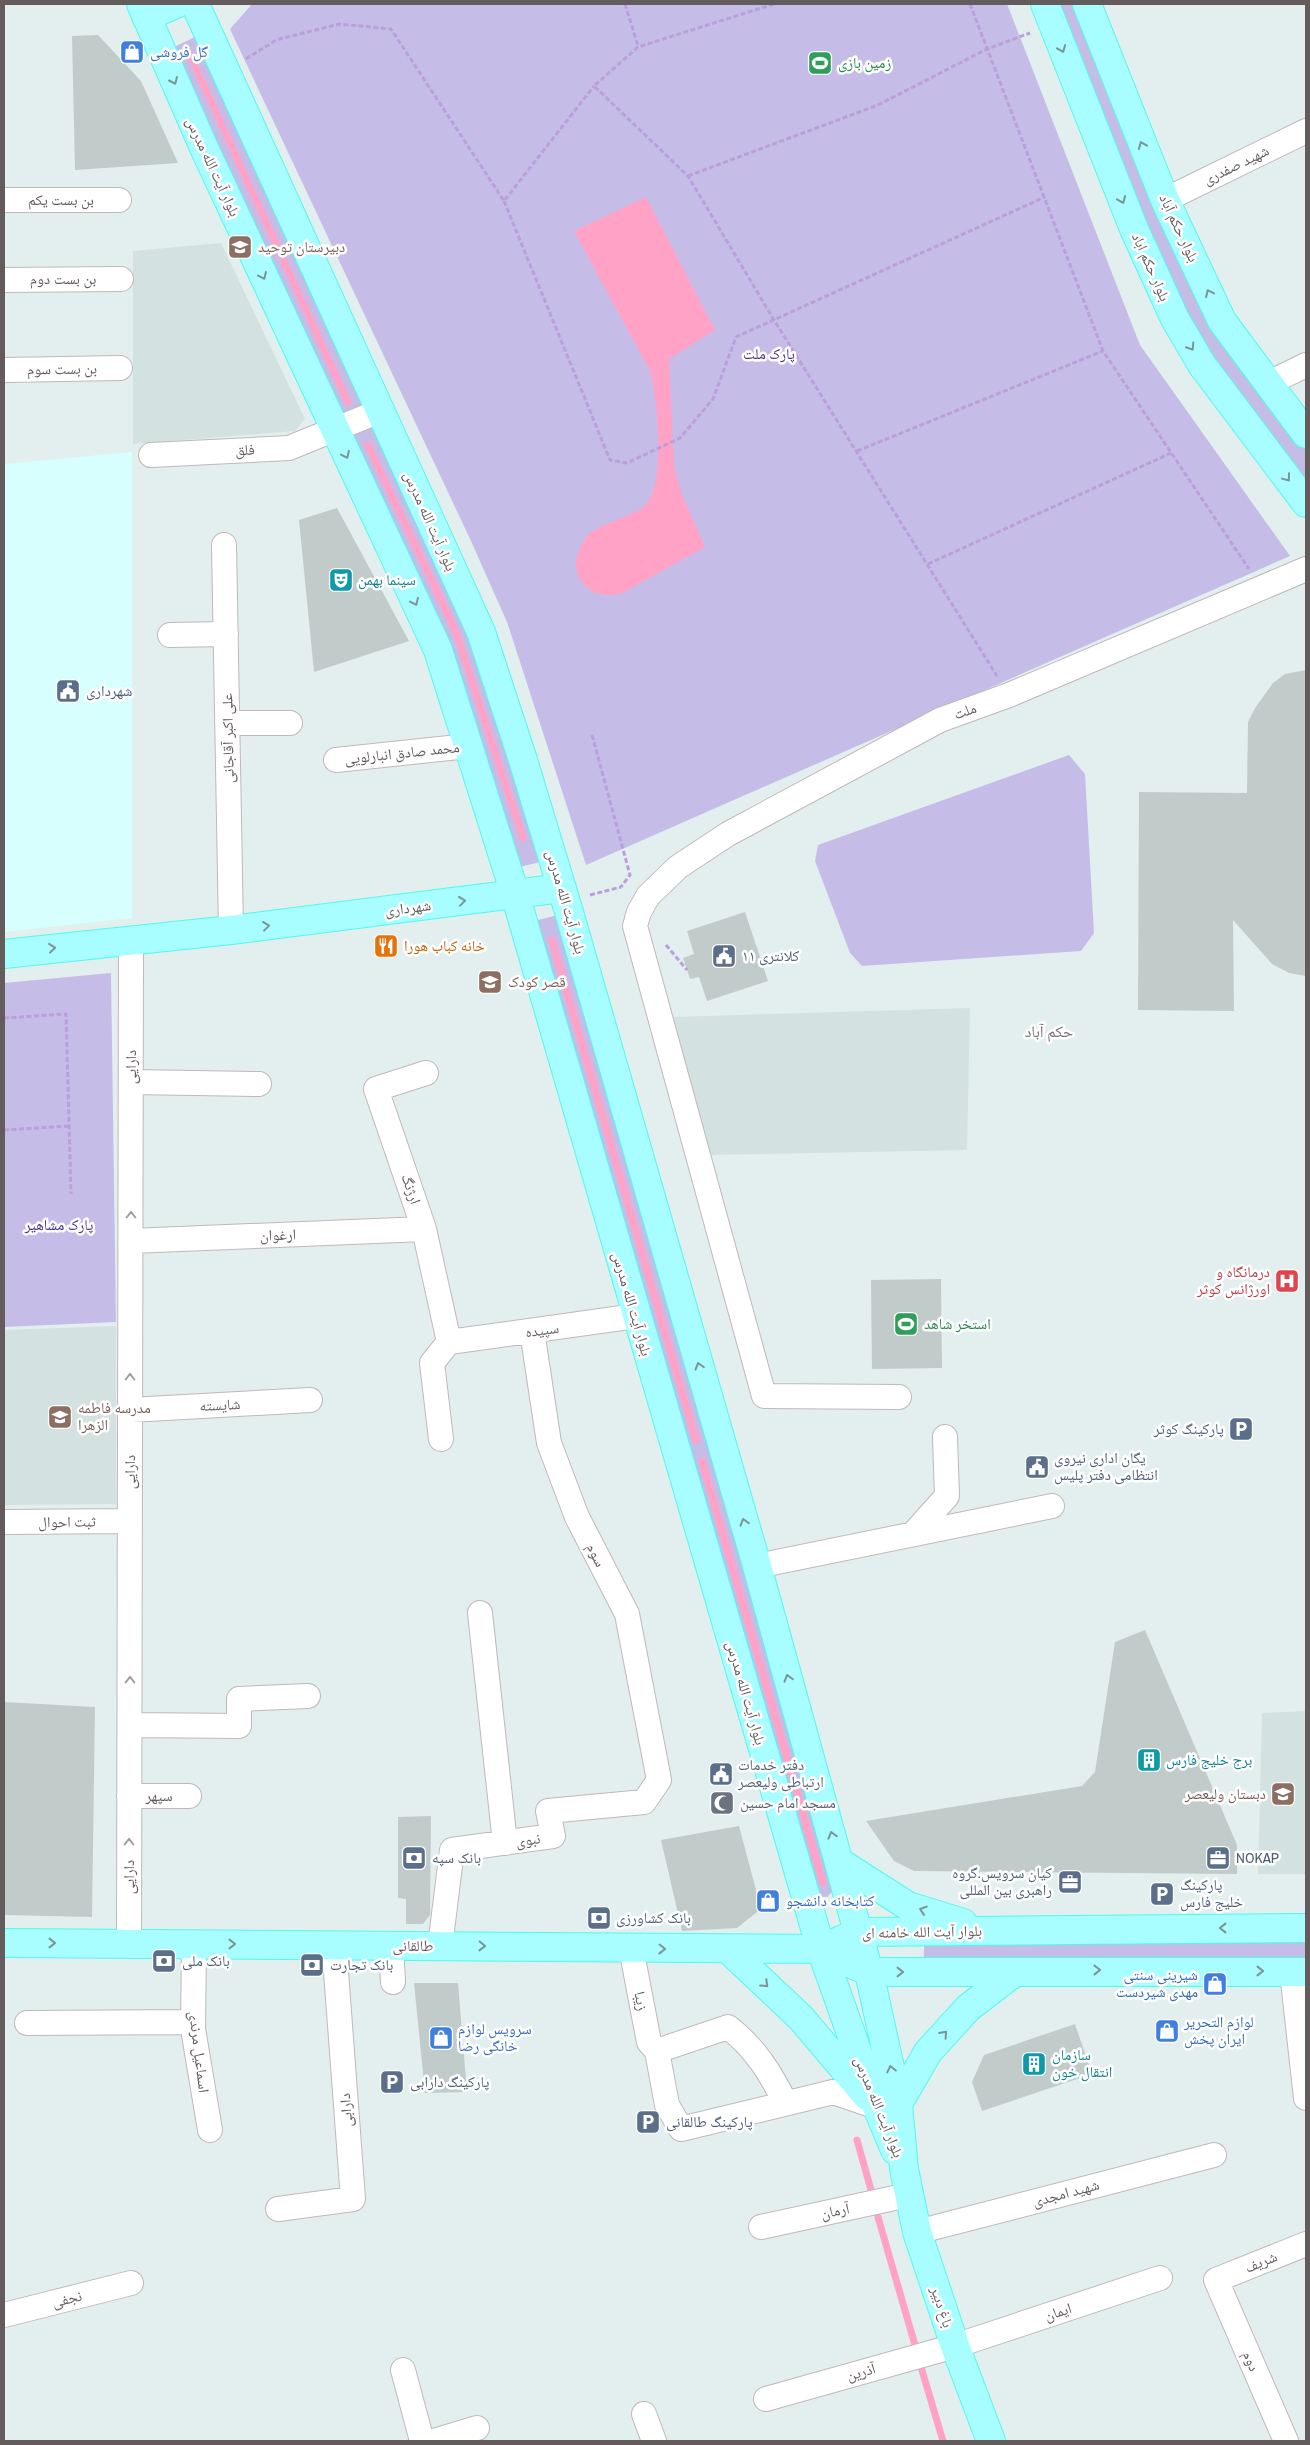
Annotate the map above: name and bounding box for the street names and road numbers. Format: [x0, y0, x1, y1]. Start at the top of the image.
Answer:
street label: بلوار آیت الله مدرس [181, 114, 246, 220]
street label: شهید صفدری [1199, 139, 1273, 190]
street label: بن بست یکم [28, 189, 94, 210]
street label: بلوار حکم آباد [1154, 190, 1204, 265]
street label: بلوار حکم اباد [1127, 229, 1176, 304]
street label: بن بست دوم [30, 268, 96, 289]
street label: بن بست سوم [27, 357, 97, 380]
street label: فلق [235, 439, 255, 460]
street label: بلوار آیت الله مدرس [399, 467, 462, 574]
street label: علی اکبر آقاجانی [216, 692, 239, 783]
street label: ملت [951, 697, 979, 724]
street label: محمد صادق انبارلویی [343, 736, 461, 769]
street label: بلوار آیت الله مدرس [542, 847, 591, 956]
street label: شهرداری [384, 894, 432, 921]
street label: دارایی [120, 1050, 141, 1084]
street label: ارژنگ [397, 1171, 426, 1207]
street label: ارغوان [259, 1223, 297, 1246]
street label: بلوار آیت الله مدرس [608, 1249, 657, 1358]
street label: سپیده [524, 1317, 560, 1342]
street label: شایسته [199, 1393, 241, 1416]
street label: دارایی [119, 1455, 140, 1489]
street label: ثبت احوال [38, 1510, 96, 1533]
street label: سوم [582, 1539, 611, 1570]
street label: بلوار آیت الله مدرس [722, 1638, 771, 1747]
street label: سپهر [144, 1785, 173, 1806]
street label: نبوی [514, 1827, 542, 1852]
street label: دارایی [118, 1860, 139, 1894]
street label: بلوار آیت الله خامنه ای [862, 1920, 982, 1943]
street label: طالقانی [393, 1935, 434, 1956]
street label: زیبا [629, 1990, 654, 2012]
street label: اسماعیل مرندی [184, 2010, 215, 2094]
street label: بلوار آیت الله مدرس [850, 2053, 909, 2161]
street label: دارابی [334, 2093, 357, 2128]
street label: شهید امجدی [1030, 2174, 1102, 2211]
street label: آرمان [819, 2197, 852, 2224]
street label: شریف [1241, 2246, 1280, 2278]
street label: باغ دبیر [926, 2283, 959, 2330]
street label: نجفی [50, 2285, 84, 2312]
street label: ایمان [1042, 2297, 1074, 2326]
street label: دوم [1238, 2347, 1265, 2374]
street label: آذرین [844, 2357, 879, 2386]

